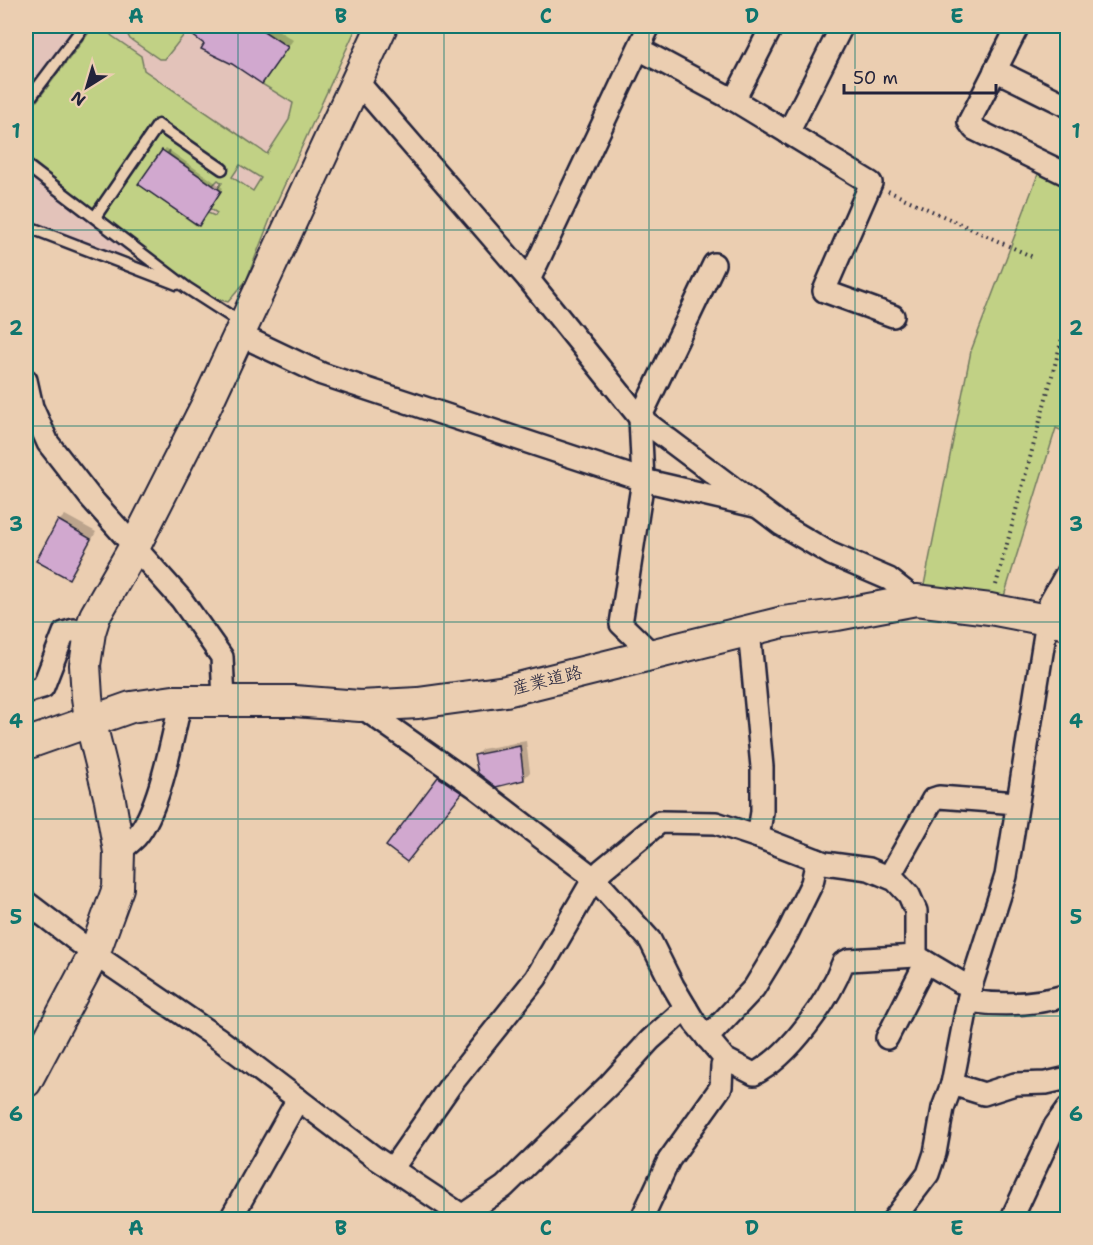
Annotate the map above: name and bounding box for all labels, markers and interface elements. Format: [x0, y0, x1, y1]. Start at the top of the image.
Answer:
text: A [128, 3, 144, 29]
text: B [335, 3, 347, 29]
text: C [540, 3, 552, 29]
text: D [745, 3, 759, 29]
text: E [950, 3, 964, 29]
north arrow [57, 57, 117, 117]
scale bar [844, 57, 996, 95]
text: 50 m [853, 66, 898, 90]
text: N [67, 86, 90, 111]
text: 1 [11, 118, 21, 144]
text: 1 [1071, 118, 1081, 144]
text: 2 [9, 315, 23, 341]
text: 2 [1069, 315, 1083, 341]
text: 3 [9, 511, 23, 537]
text: 3 [1069, 511, 1083, 537]
street label: 産業道路 [509, 660, 585, 700]
text: 4 [9, 708, 23, 734]
text: 4 [1069, 708, 1083, 734]
text: 5 [10, 904, 22, 930]
text: 5 [1070, 904, 1082, 930]
text: 6 [9, 1101, 23, 1127]
text: 6 [1069, 1101, 1083, 1127]
text: A [128, 1215, 144, 1241]
text: B [335, 1215, 347, 1241]
text: C [540, 1215, 552, 1241]
text: D [745, 1215, 759, 1241]
text: E [950, 1215, 964, 1241]

